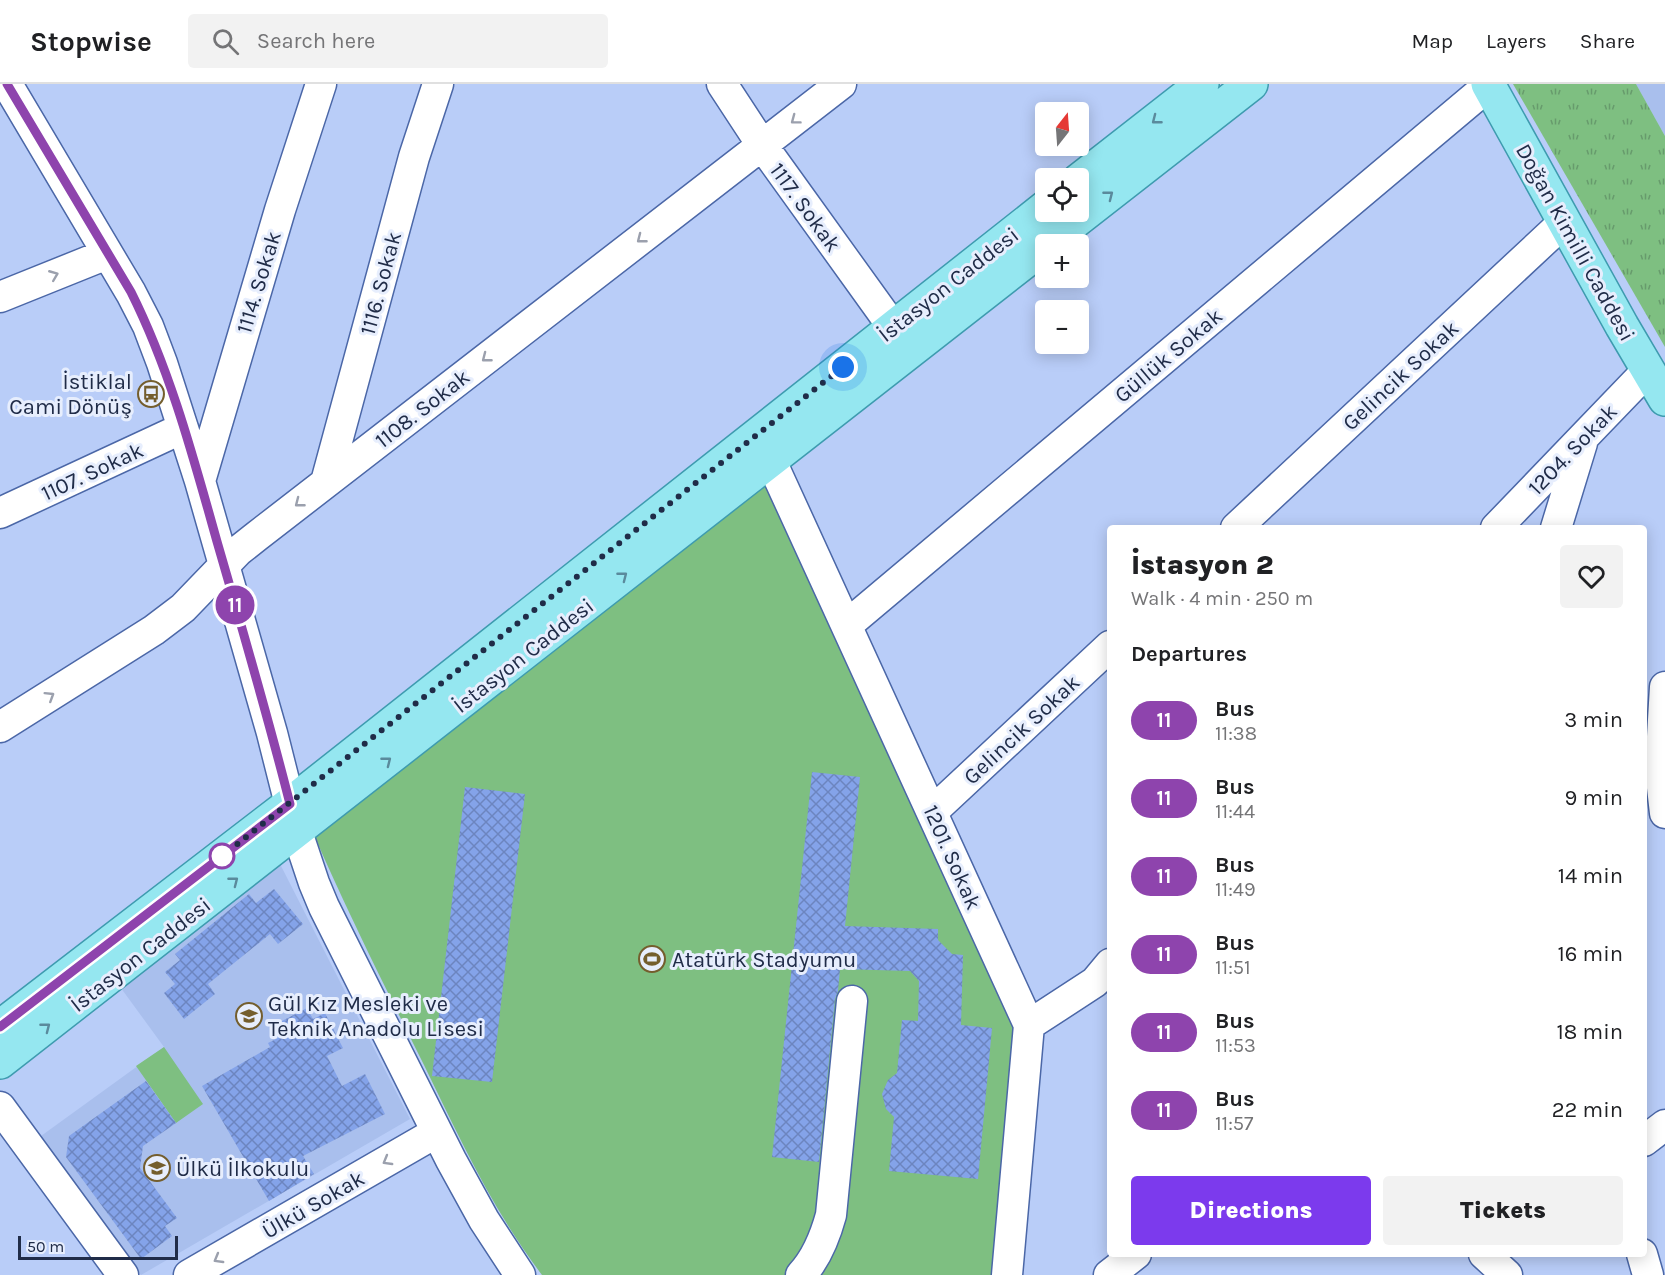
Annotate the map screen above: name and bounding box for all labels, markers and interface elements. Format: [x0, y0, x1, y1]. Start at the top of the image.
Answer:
search box [188, 14, 608, 68]
text: Stopwise [30, 25, 152, 58]
icon: search [209, 25, 242, 58]
text: Search here [257, 28, 375, 54]
text: Map [1411, 29, 1453, 53]
text: Layers [1486, 29, 1547, 53]
text: Share [1580, 29, 1635, 53]
north arrow [1035, 102, 1089, 156]
map controls [1035, 102, 1089, 354]
one-way arrow [791, 112, 802, 123]
one-way arrow [1151, 113, 1162, 124]
street label: Doğan Kimilli Caddesi [1510, 139, 1640, 346]
street label: 1117. Sokak [764, 158, 846, 257]
button: locate [1035, 168, 1089, 222]
one-way arrow [1102, 192, 1113, 203]
street label: İstasyon Caddesi [873, 222, 1024, 348]
street label: 1114. Sokak [231, 228, 287, 337]
street label: 1116. Sokak [355, 229, 407, 338]
one-way arrow [636, 231, 647, 242]
button: + [1035, 234, 1089, 288]
one-way arrow [47, 270, 58, 282]
button: − [1035, 300, 1089, 354]
street label: Güllük Sokak [1109, 303, 1228, 408]
street label: Gelincik Sokak [1337, 315, 1464, 436]
one-way arrow [482, 351, 493, 362]
your location [828, 352, 858, 382]
street label: 1108. Sokak [370, 364, 475, 454]
place label: İstiklal Cami Dönüş [9, 369, 132, 420]
bus stop icon: İstiklal Cami Dönüş [136, 379, 166, 409]
street label: 1204. Sokak [1523, 399, 1623, 501]
street label: 1107. Sokak [37, 437, 147, 507]
one-way arrow [295, 496, 306, 507]
button: heart [1560, 545, 1623, 608]
text: İstasyon 2 [1131, 548, 1273, 581]
one-way arrow [617, 573, 628, 584]
line badge: 11 [208, 586, 262, 624]
text: Walk · 4 min · 250 m [1131, 587, 1313, 610]
text: 11 [228, 593, 242, 617]
street label: İstasyon Caddesi [448, 593, 599, 719]
text: Departures [1131, 641, 1247, 667]
street label: Gelincik Sokak [958, 669, 1085, 790]
one-way arrow [43, 692, 54, 703]
text: Bus [1215, 696, 1255, 722]
text: 3 min [1564, 707, 1623, 733]
text: 11 [1157, 708, 1171, 732]
text: 11:38 [1215, 722, 1257, 745]
one-way arrow [380, 758, 391, 769]
text: Bus [1215, 774, 1255, 800]
text: 9 min [1565, 785, 1623, 811]
text: 11 [1157, 786, 1171, 810]
text: 11:44 [1215, 800, 1255, 823]
street label: 1201. Sokak [917, 801, 987, 914]
unlabelled marker [209, 843, 235, 869]
text: Bus [1215, 852, 1255, 878]
text: 14 min [1558, 863, 1623, 889]
text: 11 [1157, 864, 1171, 888]
one-way arrow [227, 878, 238, 889]
text: 11:49 [1215, 878, 1256, 901]
street label: İstasyon Caddesi [65, 892, 216, 1018]
text: Bus [1215, 930, 1255, 956]
text: 16 min [1557, 941, 1623, 967]
text: 11 [1157, 942, 1171, 966]
sports icon: Atatürk Stadyumu [637, 944, 667, 974]
place label: Atatürk Stadyumu [672, 947, 856, 973]
text: 11:51 [1215, 956, 1251, 979]
place label: Gül Kız Mesleki ve Teknik Anadolu Lisesi [268, 991, 484, 1042]
school or university icon: Gül Kız Mesleki ve Teknik Anadolu Lisesi [234, 1001, 264, 1031]
text: Bus [1215, 1008, 1255, 1034]
text: 18 min [1557, 1019, 1623, 1045]
text: 11 [1157, 1020, 1171, 1044]
one-way arrow [40, 1023, 51, 1034]
text: 11:53 [1215, 1034, 1256, 1057]
text: Bus [1215, 1086, 1255, 1112]
text: 22 min [1552, 1097, 1623, 1123]
text: 11 [1157, 1098, 1171, 1122]
text: 11:57 [1215, 1112, 1254, 1135]
school or university icon: Ülkü İlkokulu [142, 1153, 172, 1183]
one-way arrow [383, 1154, 393, 1166]
place label: Ülkü İlkokulu [176, 1156, 309, 1182]
street label: Ülkü Sokak [258, 1165, 369, 1245]
button: Directions [1131, 1176, 1371, 1245]
button: Tickets [1383, 1176, 1623, 1245]
scale bar [18, 1233, 178, 1260]
text: 50 m [27, 1237, 64, 1256]
one-way arrow [214, 1252, 224, 1263]

